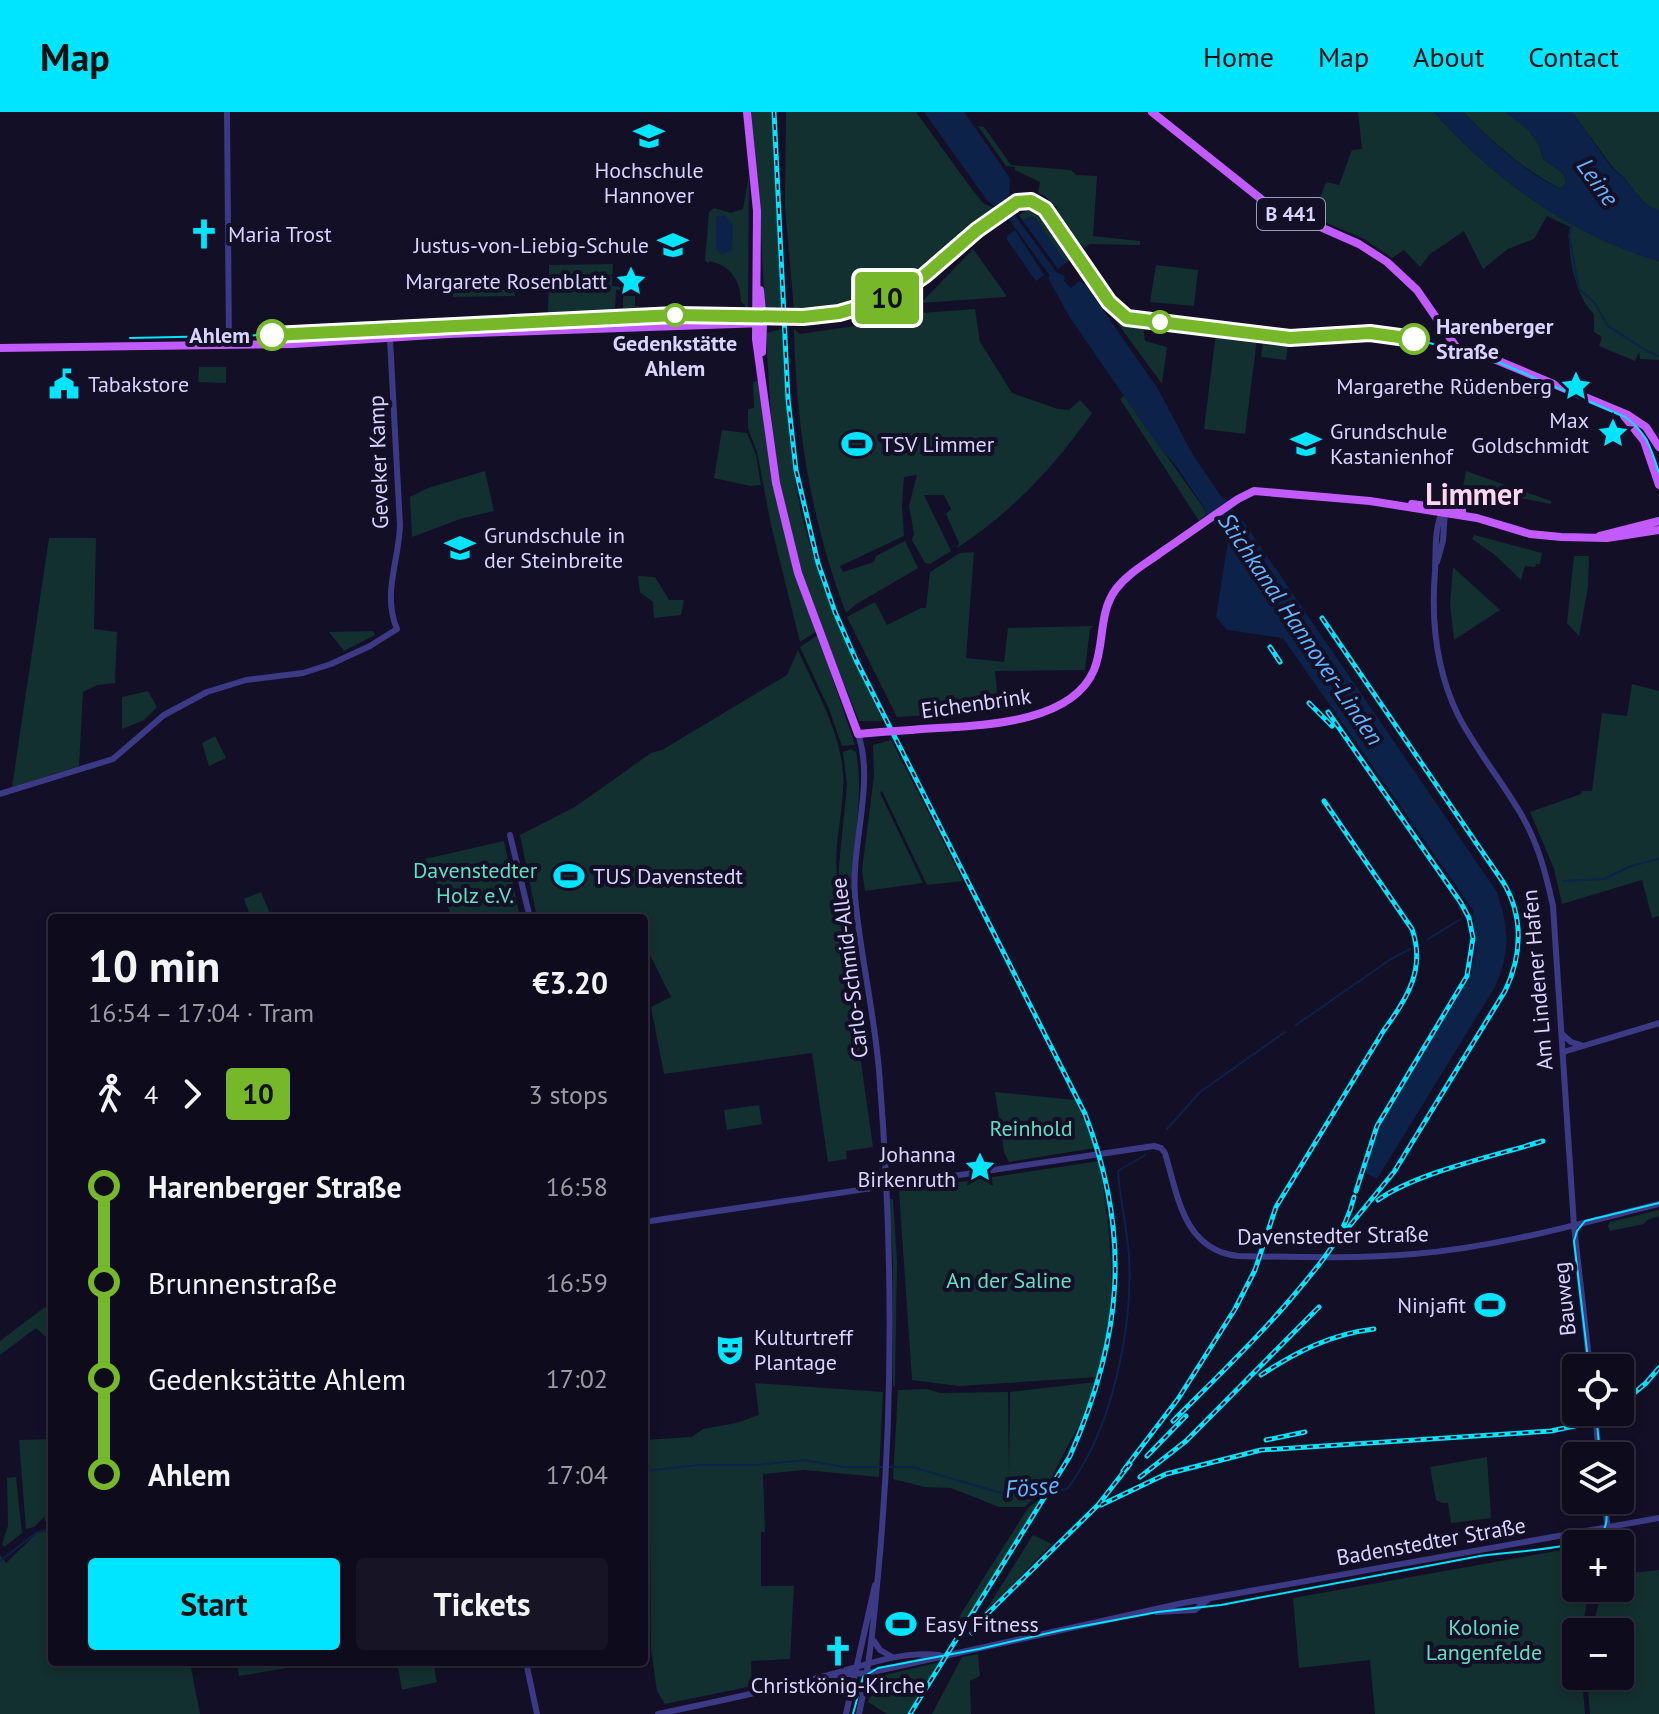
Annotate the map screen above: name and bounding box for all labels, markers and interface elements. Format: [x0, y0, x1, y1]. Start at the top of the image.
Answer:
text: Map [40, 32, 110, 81]
text: Home [1203, 38, 1274, 75]
text: Map [1318, 38, 1369, 75]
text: About [1413, 38, 1484, 75]
text: Contact [1528, 38, 1619, 75]
school or university icon: Hochschule Hannover [632, 119, 666, 153]
water label: Leine [1570, 152, 1626, 212]
place label: Hochschule Hannover [594, 156, 704, 209]
road number: B 441 [1257, 198, 1325, 230]
church icon: Maria Trost [187, 217, 221, 251]
place label: Maria Trost [228, 220, 332, 248]
school or university icon: Justus-von-Liebig-Schule [656, 228, 690, 262]
place label: Justus-von-Liebig-Schule [413, 231, 649, 259]
place icon: Margarete Rosenblatt [614, 264, 648, 298]
place label: Margarete Rosenblatt [405, 267, 608, 295]
line badge: 10 [851, 272, 923, 324]
text: 10 [871, 279, 903, 316]
marker: Gedenkstätte Ahlem [664, 304, 686, 326]
unlabelled marker [1149, 311, 1171, 333]
place label: Harenberger Straße [1436, 312, 1554, 365]
marker: Ahlem [257, 320, 287, 350]
place label: Ahlem [189, 321, 250, 349]
marker: Harenberger Straße [1399, 324, 1429, 354]
place label: Gedenkstätte Ahlem [613, 329, 737, 382]
public building icon: Tabakstore [47, 367, 81, 401]
place icon: Margarethe Rüdenberg [1559, 369, 1593, 403]
place label: Tabakstore [88, 370, 189, 398]
place label: Margarethe Rüdenberg [1336, 372, 1552, 400]
street label: Geveker Kamp [362, 395, 394, 529]
place label: Max Goldschmidt [1471, 406, 1590, 459]
place icon: Max Goldschmidt [1596, 416, 1630, 450]
place label: Grundschule Kastanienhof [1330, 417, 1454, 470]
sports icon: TSV Limmer [840, 427, 874, 461]
school or university icon: Grundschule Kastanienhof [1289, 427, 1323, 461]
place label: TSV Limmer [881, 430, 995, 458]
district label: Limmer [1425, 474, 1523, 513]
water label: Stichkanal Hannover-Linden [1211, 507, 1391, 751]
place label: Grundschule in der Steinbreite [484, 521, 625, 574]
school or university icon: Grundschule in der Steinbreite [443, 531, 477, 565]
street label: Eichenbrink [919, 681, 1033, 725]
park label: Davenstedter Holz e.V. [413, 856, 538, 909]
sports icon: TUS Davenstedt [552, 859, 586, 893]
place label: TUS Davenstedt [593, 862, 743, 890]
street label: Carlo-Schmid-Allee [824, 876, 874, 1060]
street label: Am Lindener Hafen [1515, 889, 1559, 1071]
text: 10 min [88, 937, 220, 994]
text: €3.20 [533, 963, 608, 1002]
text: 16:54 – 17:04 · Tram [88, 996, 314, 1029]
icon: walk [88, 1072, 132, 1116]
icon: forward [170, 1072, 214, 1116]
text: 10 [242, 1075, 274, 1112]
text: 4 [144, 1078, 158, 1111]
text: 3 stops [528, 1078, 608, 1111]
park label: Reinhold [989, 1114, 1073, 1142]
place label: Johanna Birkenruth [857, 1140, 956, 1193]
place icon: Johanna Birkenruth [963, 1150, 997, 1184]
text: Harenberger Straße [148, 1167, 402, 1206]
text: 16:58 [546, 1170, 608, 1203]
street label: Davenstedter Straße [1237, 1219, 1429, 1251]
street label: Bauweg [1546, 1261, 1582, 1337]
text: Brunnenstraße [148, 1263, 337, 1302]
text: 16:59 [546, 1266, 608, 1299]
park label: An der Saline [946, 1266, 1072, 1294]
sports icon: Ninjafit [1473, 1288, 1507, 1322]
place label: Ninjafit [1397, 1291, 1467, 1319]
place label: Kulturtreff Plantage [754, 1323, 854, 1376]
theatre icon: Kulturtreff Plantage [713, 1333, 747, 1367]
map controls [1562, 1354, 1634, 1690]
button: locate [1562, 1354, 1634, 1426]
text: Gedenkstätte Ahlem [148, 1359, 406, 1398]
text: 17:02 [546, 1362, 608, 1395]
button: layers [1562, 1442, 1634, 1514]
text: Ahlem [148, 1455, 231, 1494]
text: 17:04 [546, 1458, 608, 1491]
water label: Fösse [1004, 1469, 1060, 1505]
street label: Badenstedter Straße [1334, 1511, 1528, 1571]
button: + [1562, 1530, 1634, 1602]
button: Start [88, 1558, 340, 1650]
button: Tickets [356, 1558, 608, 1650]
sports icon: Easy Fitness [884, 1607, 918, 1641]
place label: Easy Fitness [925, 1610, 1039, 1638]
park label: Kolonie Langenfelde [1426, 1613, 1542, 1666]
button: − [1562, 1618, 1634, 1690]
church icon: Christkönig-Kirche [821, 1634, 855, 1668]
place label: Christkönig-Kirche [751, 1671, 925, 1699]

